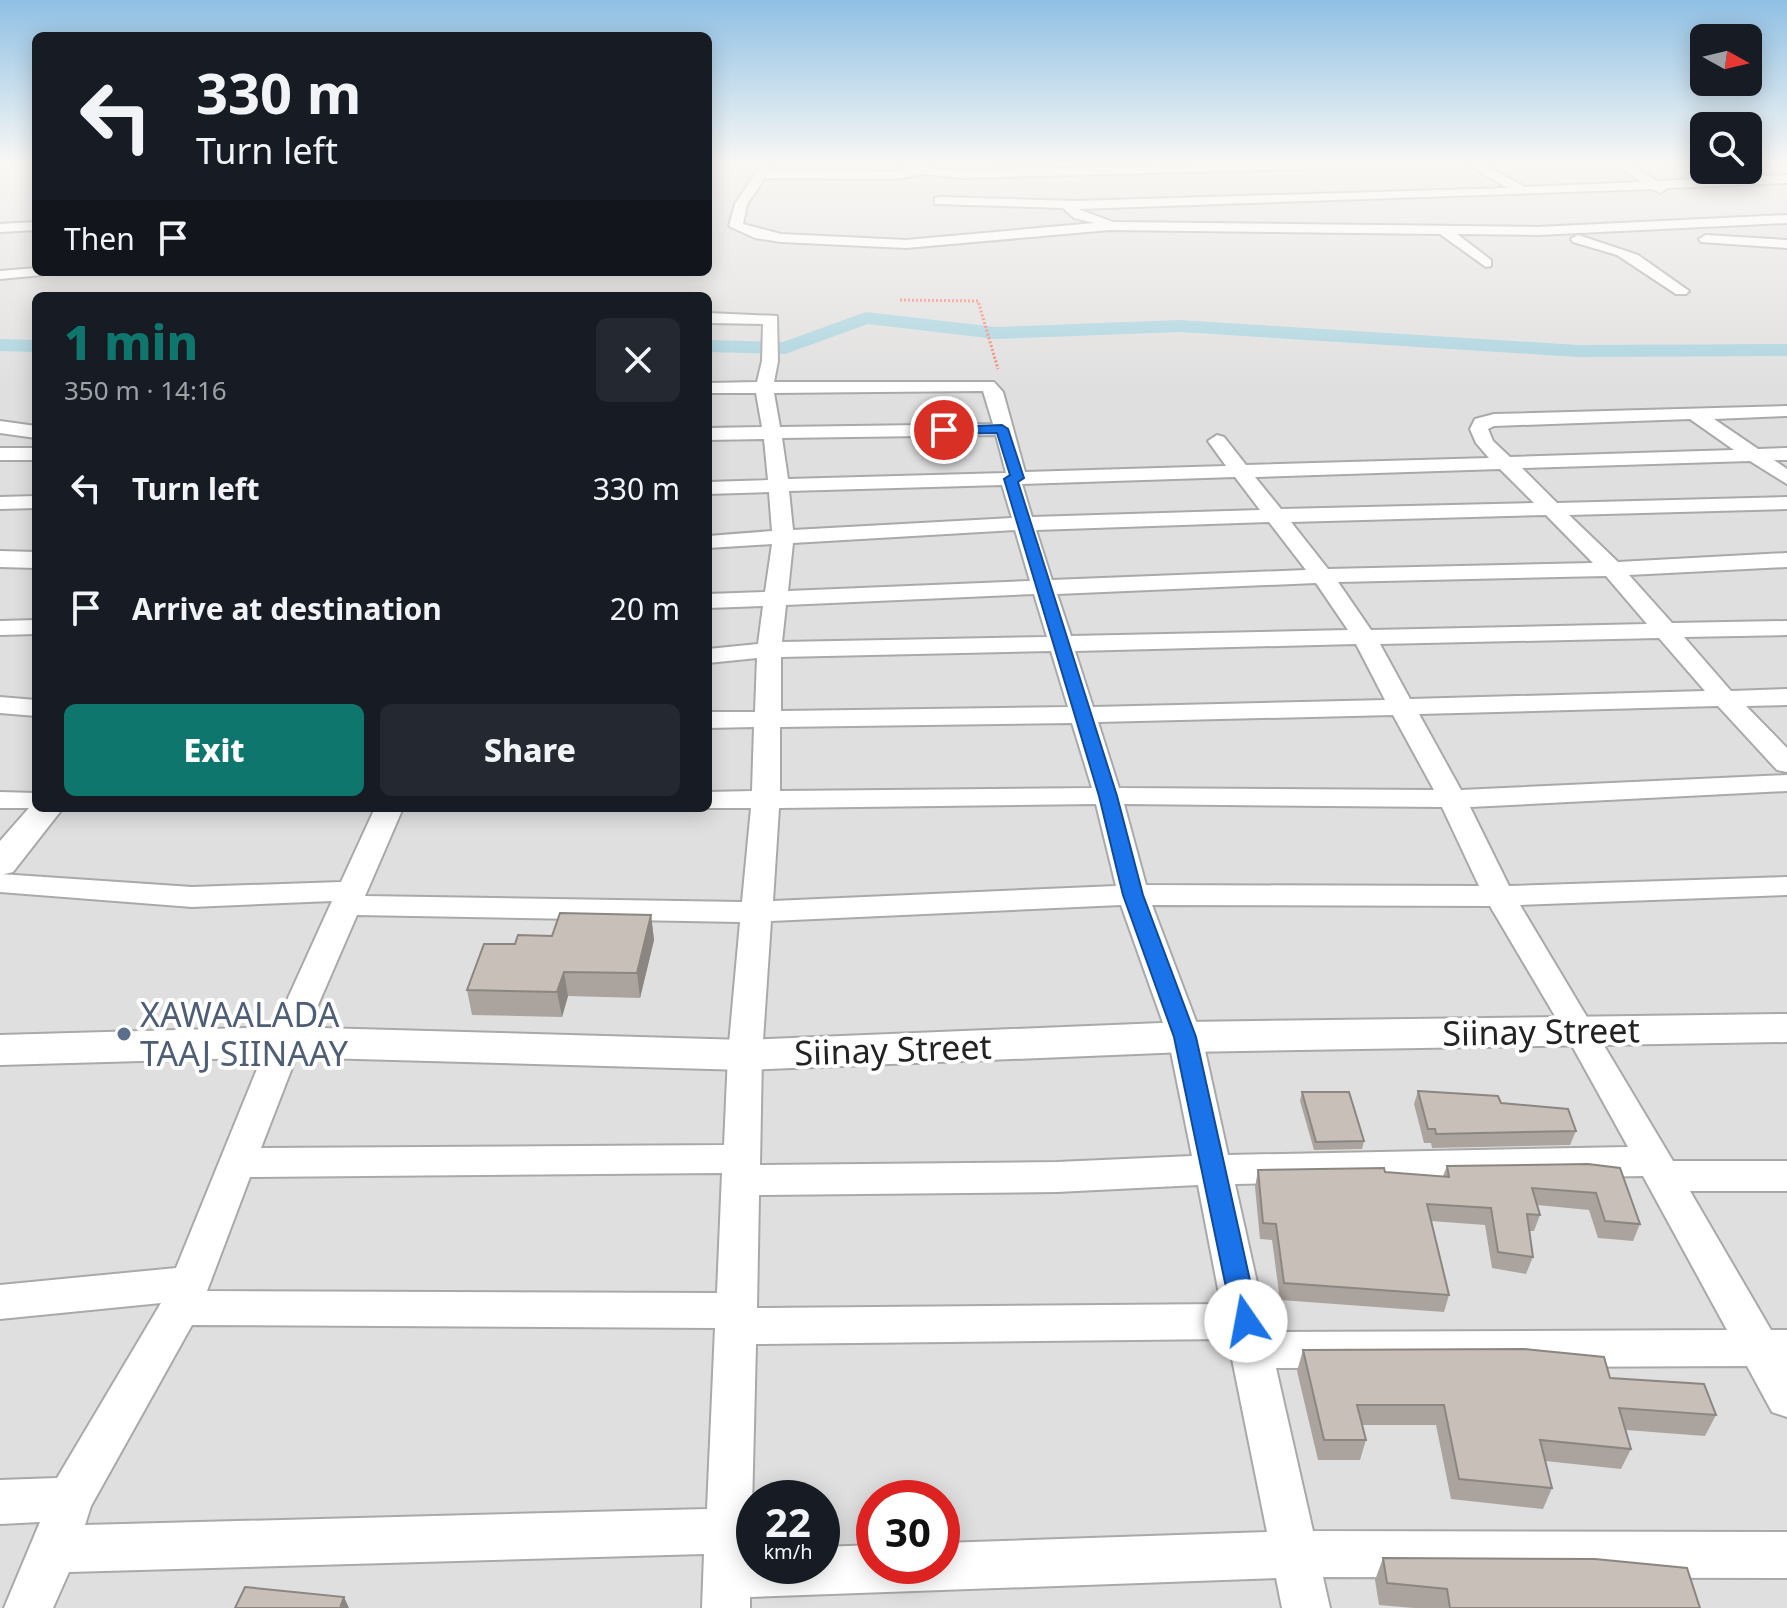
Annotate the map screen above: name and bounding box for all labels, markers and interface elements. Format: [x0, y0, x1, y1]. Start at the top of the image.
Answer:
north arrow [1690, 24, 1762, 96]
map controls [1690, 24, 1762, 184]
text: 330 m [196, 54, 361, 130]
icon: left [64, 64, 168, 168]
button: search [1690, 112, 1762, 184]
text: Turn left [196, 126, 338, 175]
icon: arrive [151, 216, 195, 260]
text: Then [64, 218, 135, 259]
text: 1 min [64, 309, 198, 374]
button: close [596, 318, 680, 402]
text: 350 m · 14:16 [64, 372, 227, 408]
pin [910, 396, 978, 464]
icon: arrive [922, 408, 966, 452]
icon: left [64, 466, 108, 510]
text: Turn left [132, 468, 260, 509]
text: 330 m [593, 468, 680, 509]
icon: arrive [64, 586, 108, 630]
text: Arrive at destination [132, 588, 442, 629]
text: 20 m [610, 588, 680, 629]
button: Exit [64, 704, 364, 796]
button: Share [380, 704, 680, 796]
place label: XAWAALADA TAAJ SIINAAY [140, 991, 349, 1076]
street label: Siinay Street [1442, 1006, 1640, 1056]
street label: Siinay Street [794, 1023, 992, 1075]
marker: XAWAALADA TAAJ SIINAAY [115, 1025, 133, 1043]
position arrow [1204, 1279, 1288, 1363]
speed limit sign: 30 [856, 1480, 960, 1584]
text: 22 [765, 1494, 811, 1549]
text: km/h [763, 1538, 813, 1565]

